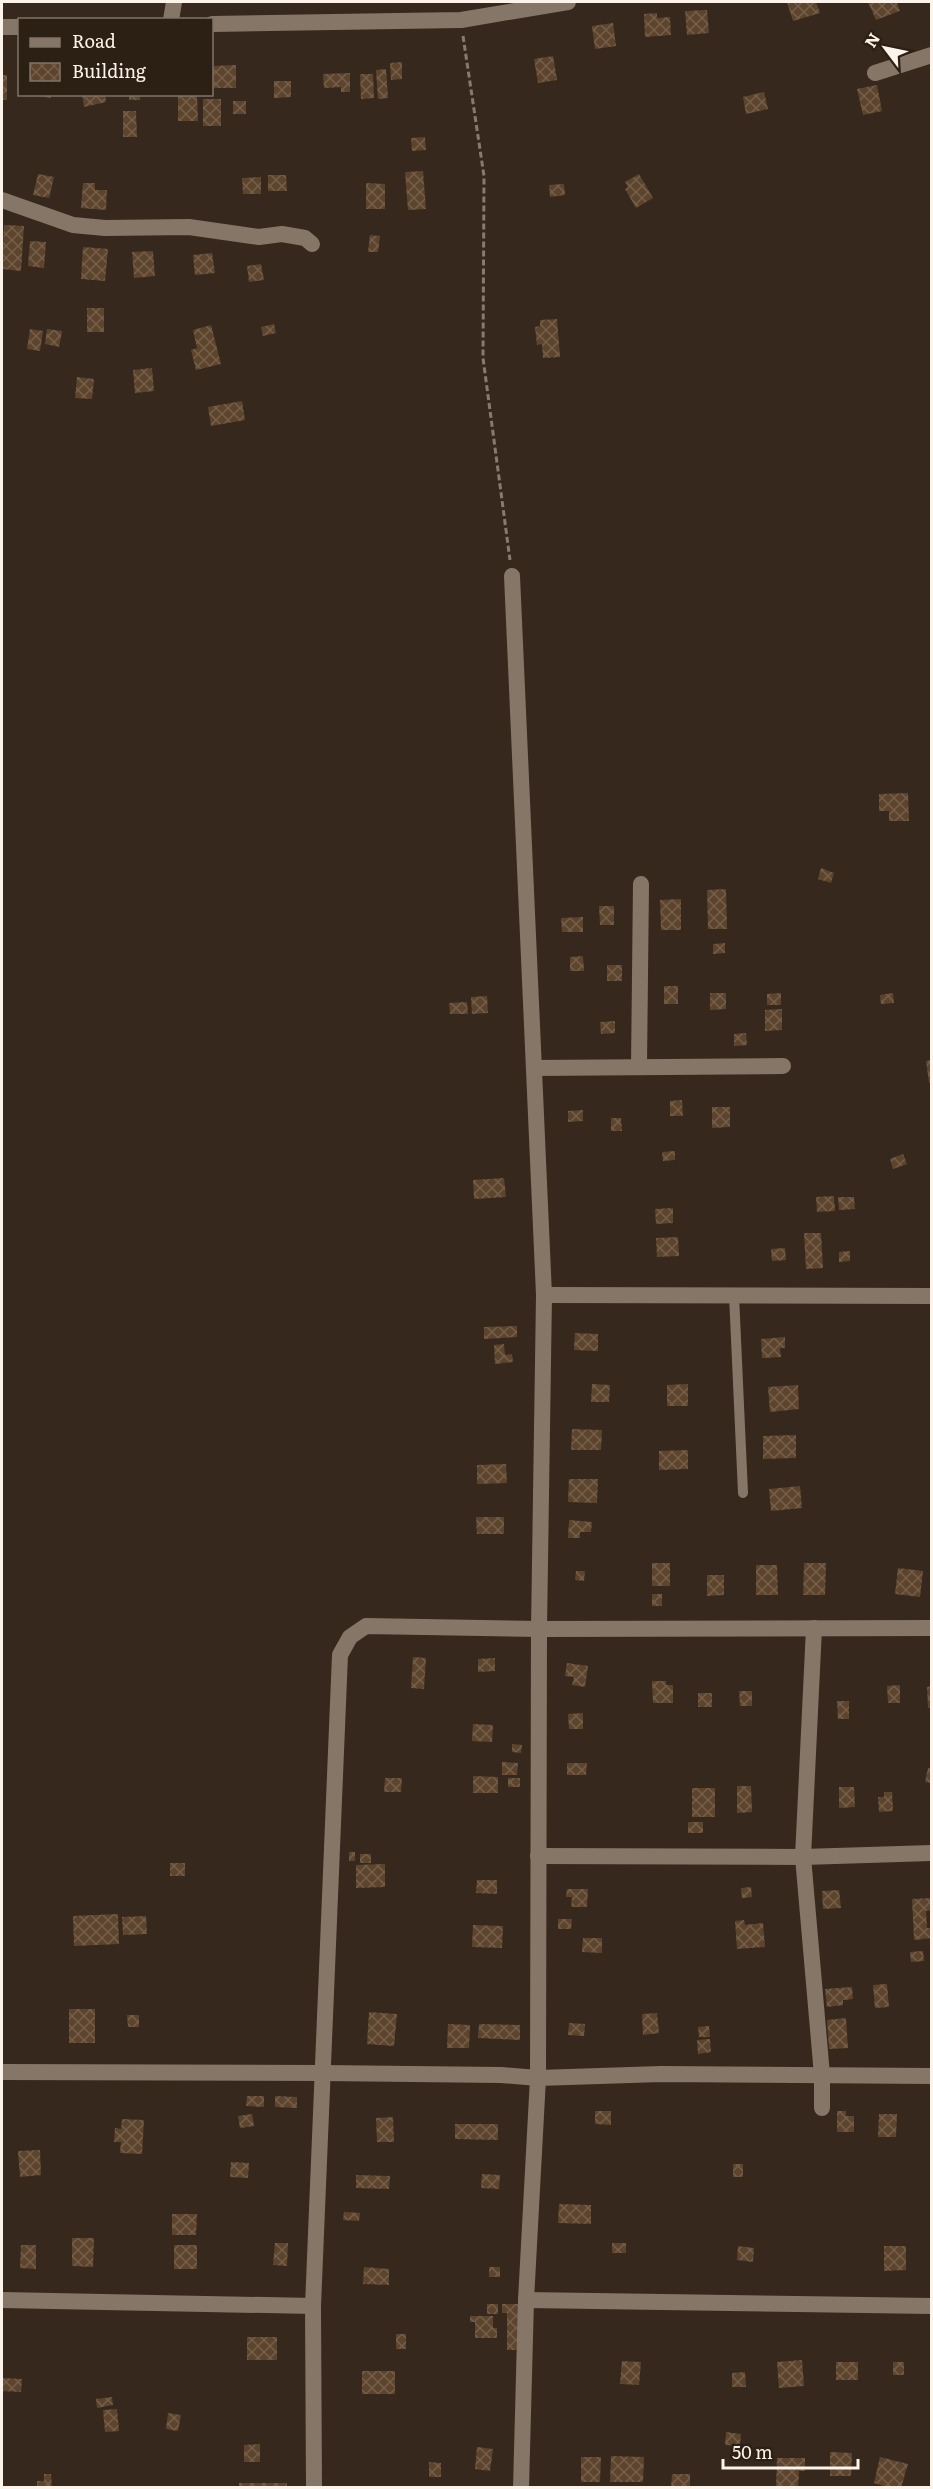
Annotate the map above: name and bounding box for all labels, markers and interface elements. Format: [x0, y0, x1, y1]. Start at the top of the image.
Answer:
legend [18, 18, 213, 96]
north arrow [855, 18, 915, 78]
text: Road [72, 27, 116, 54]
text: N [858, 27, 885, 52]
text: Building [72, 57, 147, 84]
scale bar [723, 2432, 858, 2470]
text: 50 m [732, 2438, 773, 2465]

